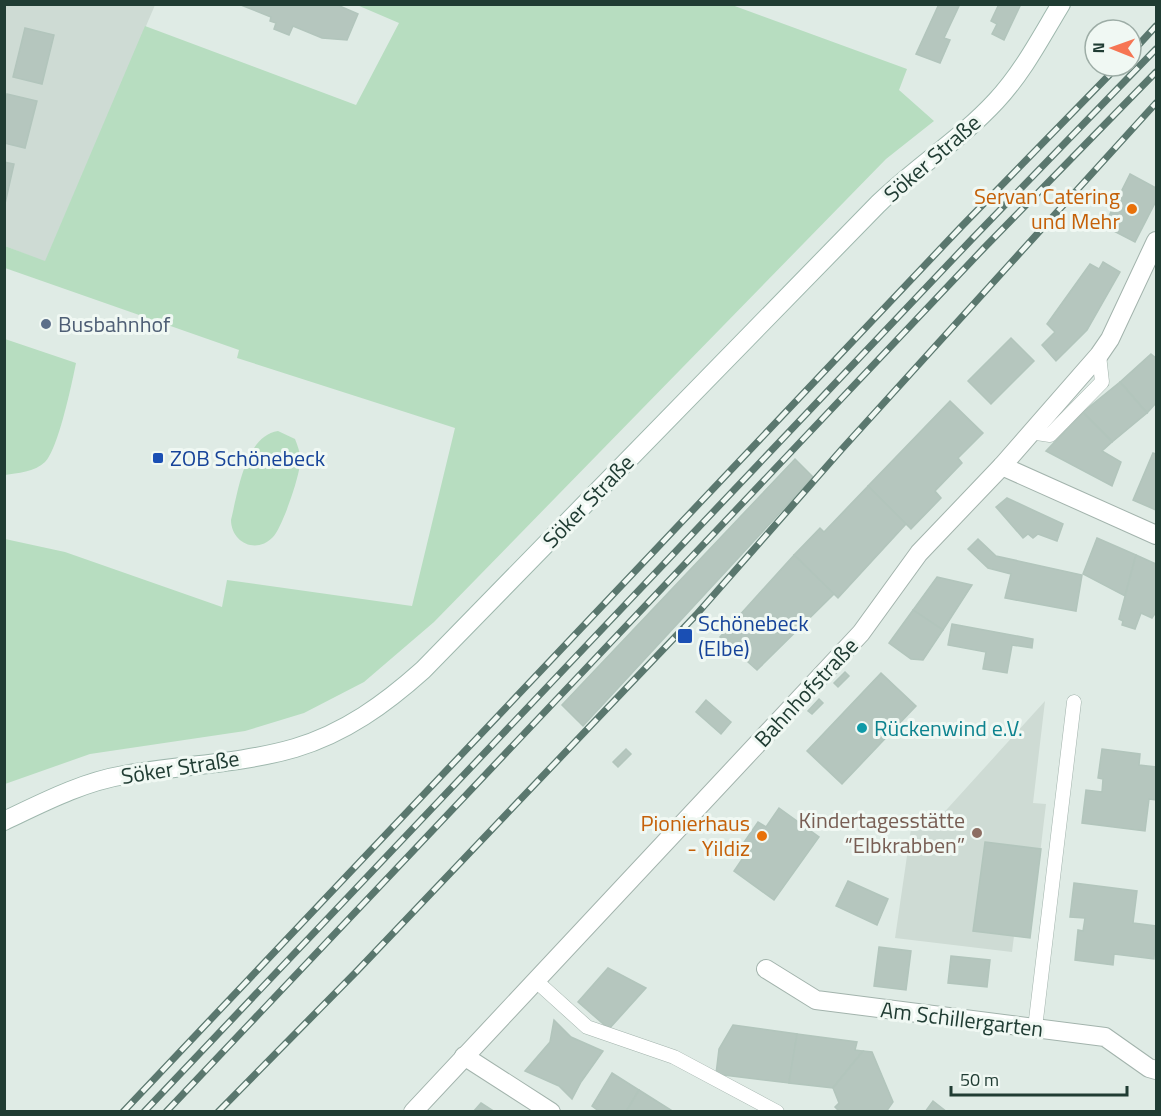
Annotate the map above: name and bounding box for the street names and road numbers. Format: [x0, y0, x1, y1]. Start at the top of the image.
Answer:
street label: Söker Straße [876, 106, 988, 210]
street label: Söker Straße [534, 446, 642, 556]
street label: Bahnhofstraße [746, 629, 866, 755]
street label: Söker Straße [118, 741, 242, 793]
street label: Am Schillergarten [879, 992, 1045, 1046]

